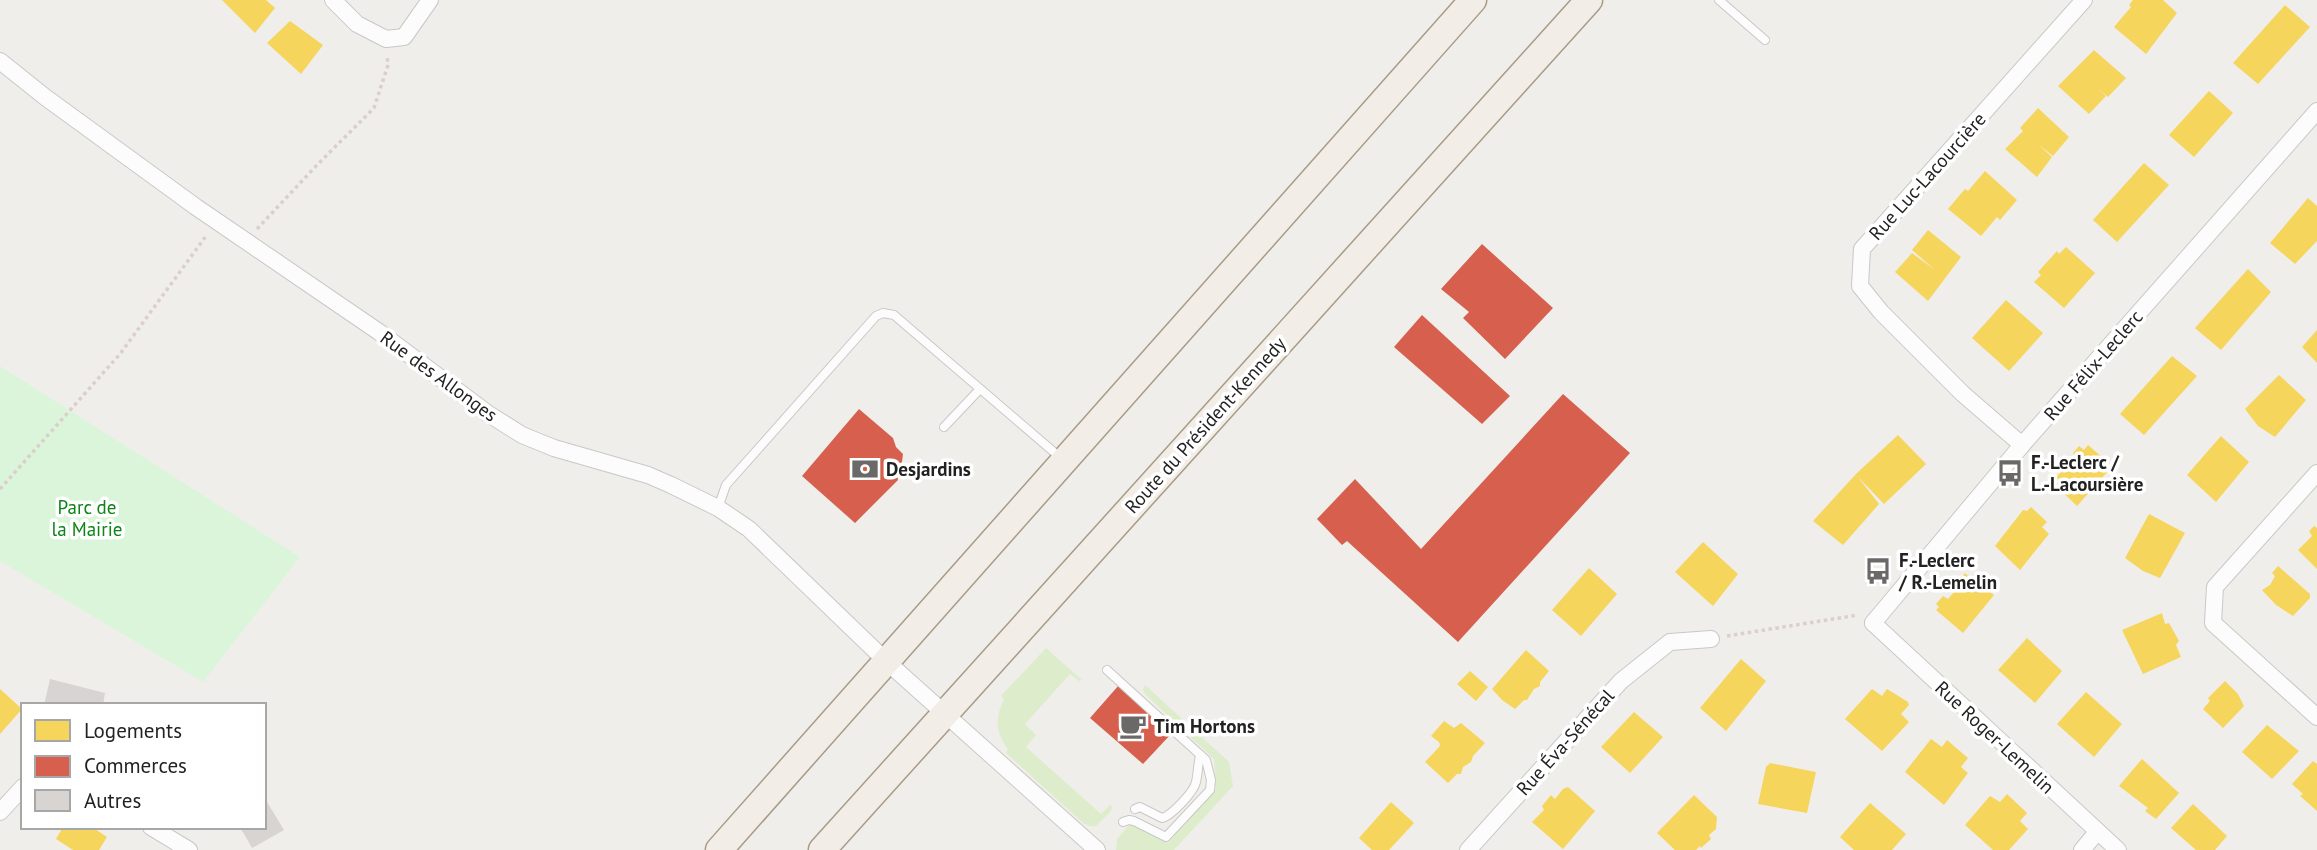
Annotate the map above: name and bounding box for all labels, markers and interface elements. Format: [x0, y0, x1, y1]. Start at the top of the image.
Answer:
street label: Rue Luc-Lacourcière [1863, 107, 1991, 245]
street label: Rue Félix-Leclerc [2038, 305, 2148, 425]
street label: Rue des Allonges [376, 325, 502, 427]
street label: Route du Président-Kennedy [1119, 332, 1291, 518]
place label: F.-Leclerc / L.-Lacoursière [2031, 450, 2143, 496]
bank icon: Desjardins [850, 454, 880, 484]
place label: Desjardins [886, 457, 971, 481]
bus stop icon: F.-Leclerc / L.-Lacoursière [1995, 458, 2025, 488]
park label: Parc de la Mairie [52, 495, 122, 541]
place label: F.-Leclerc / R.-Lemelin [1898, 548, 1997, 594]
bus stop icon: F.-Leclerc / R.-Lemelin [1863, 556, 1893, 586]
street label: Rue Roger-Lemelin [1930, 676, 2060, 798]
street label: Rue Éva-Sénécal [1511, 684, 1619, 800]
legend [21, 703, 266, 829]
cafe icon: Tim Hortons [1118, 711, 1148, 741]
place label: Tim Hortons [1154, 714, 1255, 738]
text: Logements [84, 717, 182, 744]
text: Commerces [84, 752, 187, 779]
text: Autres [84, 787, 141, 814]

